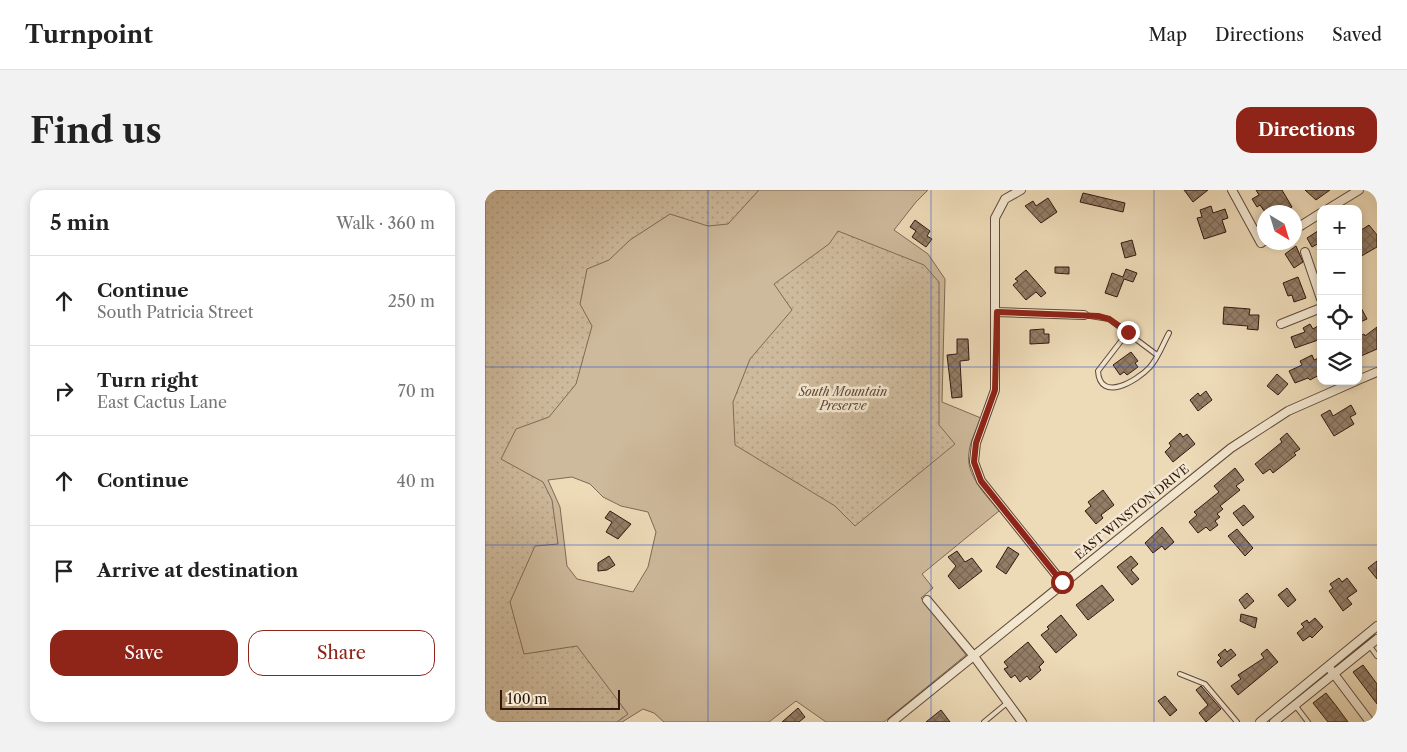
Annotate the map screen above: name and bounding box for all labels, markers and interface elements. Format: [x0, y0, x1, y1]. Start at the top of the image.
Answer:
text: Turnpoint [25, 20, 153, 49]
text: Map [1148, 24, 1187, 46]
text: Directions [1215, 24, 1304, 46]
text: Saved [1332, 24, 1382, 46]
button: Directions [1236, 107, 1377, 153]
text: Find us [30, 109, 162, 152]
north arrow [1257, 205, 1302, 250]
map controls [1317, 205, 1362, 385]
button: + [1317, 205, 1362, 250]
text: 5 min [50, 210, 110, 235]
text: Walk · 360 m [336, 213, 435, 233]
button: − [1317, 250, 1362, 295]
text: Continue [97, 279, 189, 302]
icon: ahead [50, 287, 78, 315]
text: 250 m [388, 291, 435, 311]
button: locate [1317, 295, 1362, 340]
text: South Patricia Street [97, 302, 253, 322]
route end [1117, 321, 1140, 344]
button: layers [1317, 340, 1362, 385]
text: Turn right [97, 369, 198, 392]
icon: right [50, 377, 78, 405]
text: 70 m [398, 381, 435, 401]
park label: South Mountain Preserve [798, 384, 887, 413]
text: East Cactus Lane [97, 392, 227, 412]
street label: EAST WINSTON DRIVE [1072, 461, 1192, 562]
icon: ahead [50, 467, 78, 495]
text: Continue [97, 469, 189, 492]
text: 40 m [396, 471, 435, 491]
icon: arrive [50, 557, 78, 585]
text: Arrive at destination [97, 559, 298, 582]
route start [1051, 571, 1074, 594]
button: Save [50, 630, 238, 676]
button: Share [248, 630, 435, 676]
scale bar [500, 687, 620, 710]
text: 100 m [507, 690, 547, 708]

